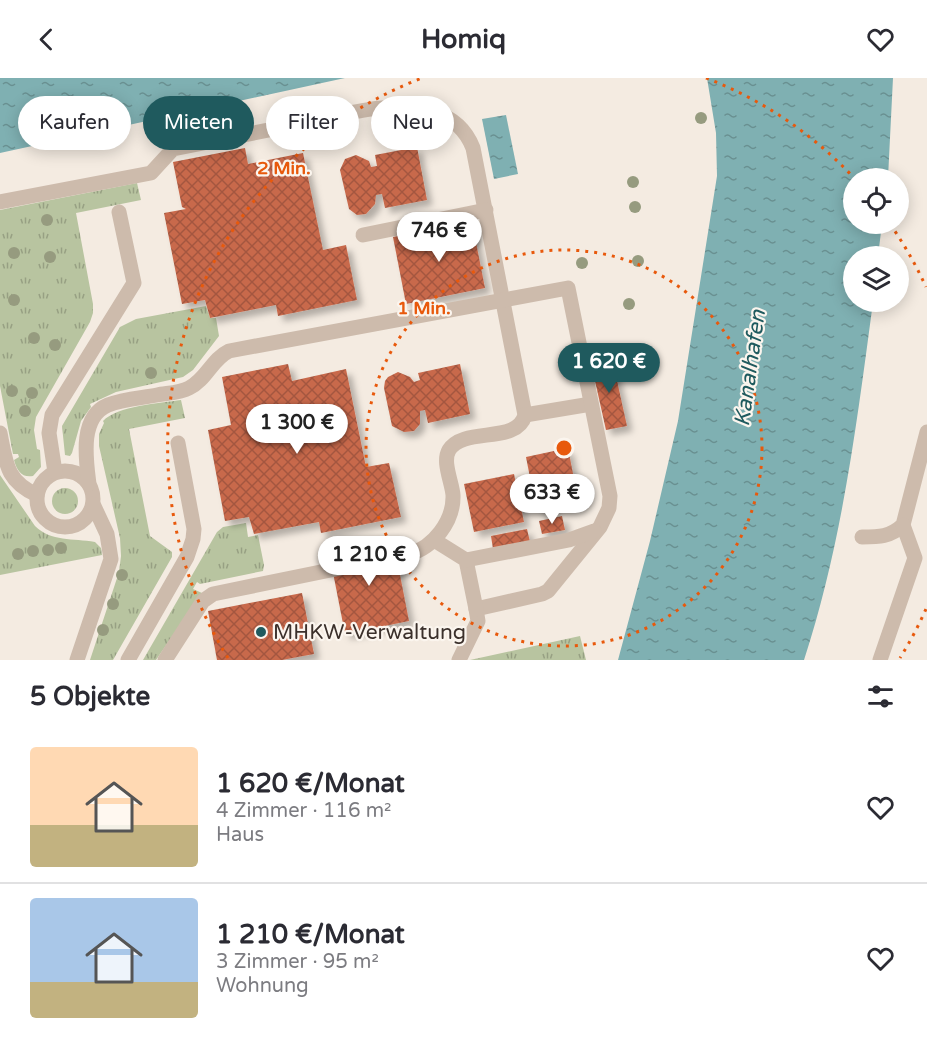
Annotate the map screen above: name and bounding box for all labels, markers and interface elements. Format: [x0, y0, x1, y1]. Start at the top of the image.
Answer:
icon: back [30, 23, 63, 56]
text: Homiq [421, 23, 506, 56]
icon: heart [864, 23, 897, 56]
chip: Kaufen [18, 96, 131, 150]
chip: Mieten [143, 96, 254, 150]
chip: Filter [266, 96, 359, 150]
chip: Neu [371, 96, 454, 150]
text: 2 Min. [257, 157, 311, 179]
map controls [843, 168, 909, 312]
button: locate [843, 168, 909, 234]
pin: 746 € [397, 212, 481, 263]
text: 746 € [411, 219, 467, 243]
button: layers [843, 246, 909, 312]
text: 1 Min. [397, 297, 451, 319]
water label: Kanalhafen [729, 308, 771, 428]
pin: 1 620 € [554, 343, 664, 394]
text: 1 620 € [572, 350, 646, 374]
pin: 1 300 € [242, 404, 352, 455]
text: 1 300 € [260, 411, 334, 435]
centre of rings [554, 438, 574, 458]
pin: 633 € [510, 474, 594, 525]
text: 633 € [524, 481, 580, 505]
pin: 1 210 € [314, 536, 424, 587]
text: 1 210 € [332, 543, 406, 567]
place label: MHKW-Verwaltung [273, 620, 466, 645]
marker: MHKW-Verwaltung [254, 625, 268, 639]
icon: filters [864, 680, 897, 713]
text: 5 Objekte [30, 681, 150, 712]
text: 1 620 €/Monat [216, 768, 405, 799]
icon: home [78, 771, 150, 843]
icon: heart [864, 791, 897, 824]
text: 4 Zimmer · 116 m² [216, 799, 391, 823]
text: Haus [216, 823, 264, 847]
text: 1 210 €/Monat [216, 919, 405, 950]
icon: home [78, 922, 150, 994]
icon: heart [864, 942, 897, 975]
text: 3 Zimmer · 95 m² [216, 950, 379, 974]
text: Wohnung [216, 974, 309, 998]

